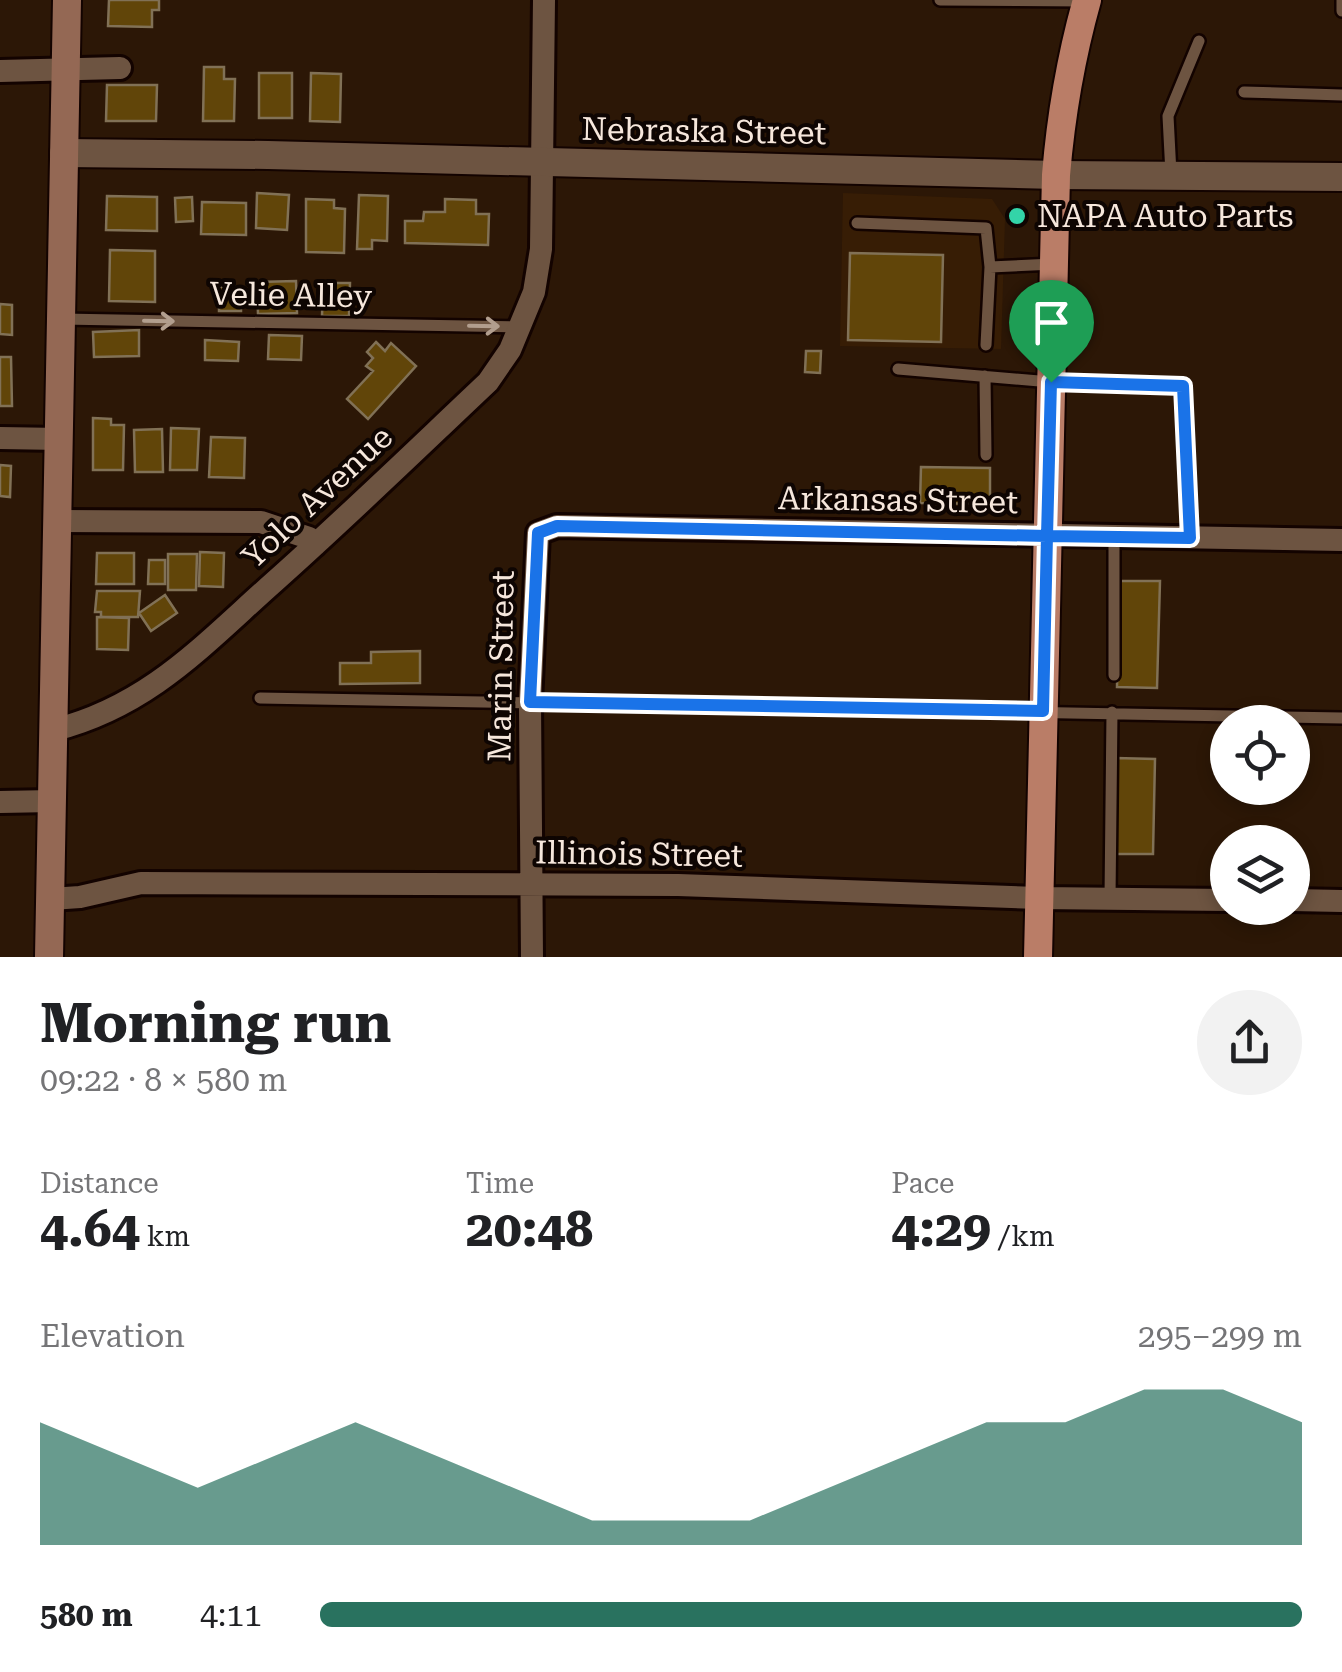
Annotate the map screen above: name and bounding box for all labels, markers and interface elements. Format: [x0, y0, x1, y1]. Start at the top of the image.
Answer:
street label: Nebraska Street [581, 110, 827, 152]
place label: NAPA Auto Parts [1037, 197, 1294, 235]
marker: NAPA Auto Parts [1006, 205, 1028, 227]
street label: Velie Alley [209, 275, 373, 315]
pin [1009, 280, 1094, 383]
icon: arrive [1024, 295, 1079, 350]
one-way arrow [142, 312, 175, 330]
one-way arrow [468, 316, 500, 336]
street label: Yolo Avenue [234, 418, 400, 576]
street label: Arkansas Street [778, 479, 1018, 521]
street label: Marin Street [480, 570, 522, 762]
map controls [1210, 705, 1310, 925]
button: locate [1210, 705, 1310, 805]
button: layers [1210, 825, 1310, 925]
street label: Illinois Street [535, 833, 743, 875]
button: share [1197, 990, 1302, 1095]
text: Morning run [40, 991, 391, 1055]
text: 09:22 · 8 × 580 m [40, 1061, 287, 1099]
text: Distance [40, 1167, 159, 1200]
text: Time [466, 1167, 534, 1200]
text: Pace [891, 1167, 955, 1200]
text: 4.64 [40, 1200, 140, 1258]
text: 20:48 [466, 1200, 593, 1258]
text: 4:29 [891, 1200, 991, 1258]
text: km [140, 1220, 190, 1253]
text: /km [991, 1220, 1055, 1253]
text: Elevation [40, 1317, 185, 1355]
text: 295–299 m [1138, 1317, 1302, 1355]
text: 580 m [40, 1596, 133, 1634]
text: 4:11 [200, 1596, 262, 1634]

